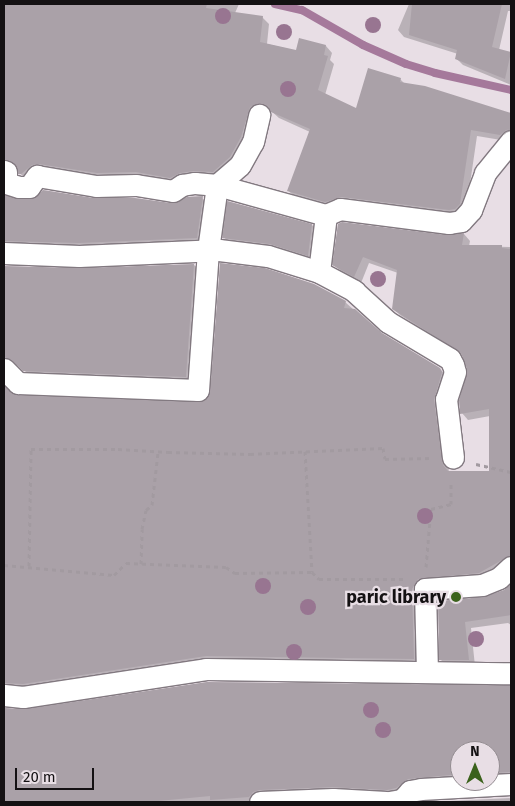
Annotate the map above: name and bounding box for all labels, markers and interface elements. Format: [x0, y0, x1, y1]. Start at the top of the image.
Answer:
place label: paric library [346, 586, 446, 608]
marker: paric library [450, 591, 462, 603]
north arrow [450, 741, 500, 791]
text: N [470, 743, 480, 760]
scale bar [18, 758, 96, 790]
text: 20 m [23, 768, 56, 786]

